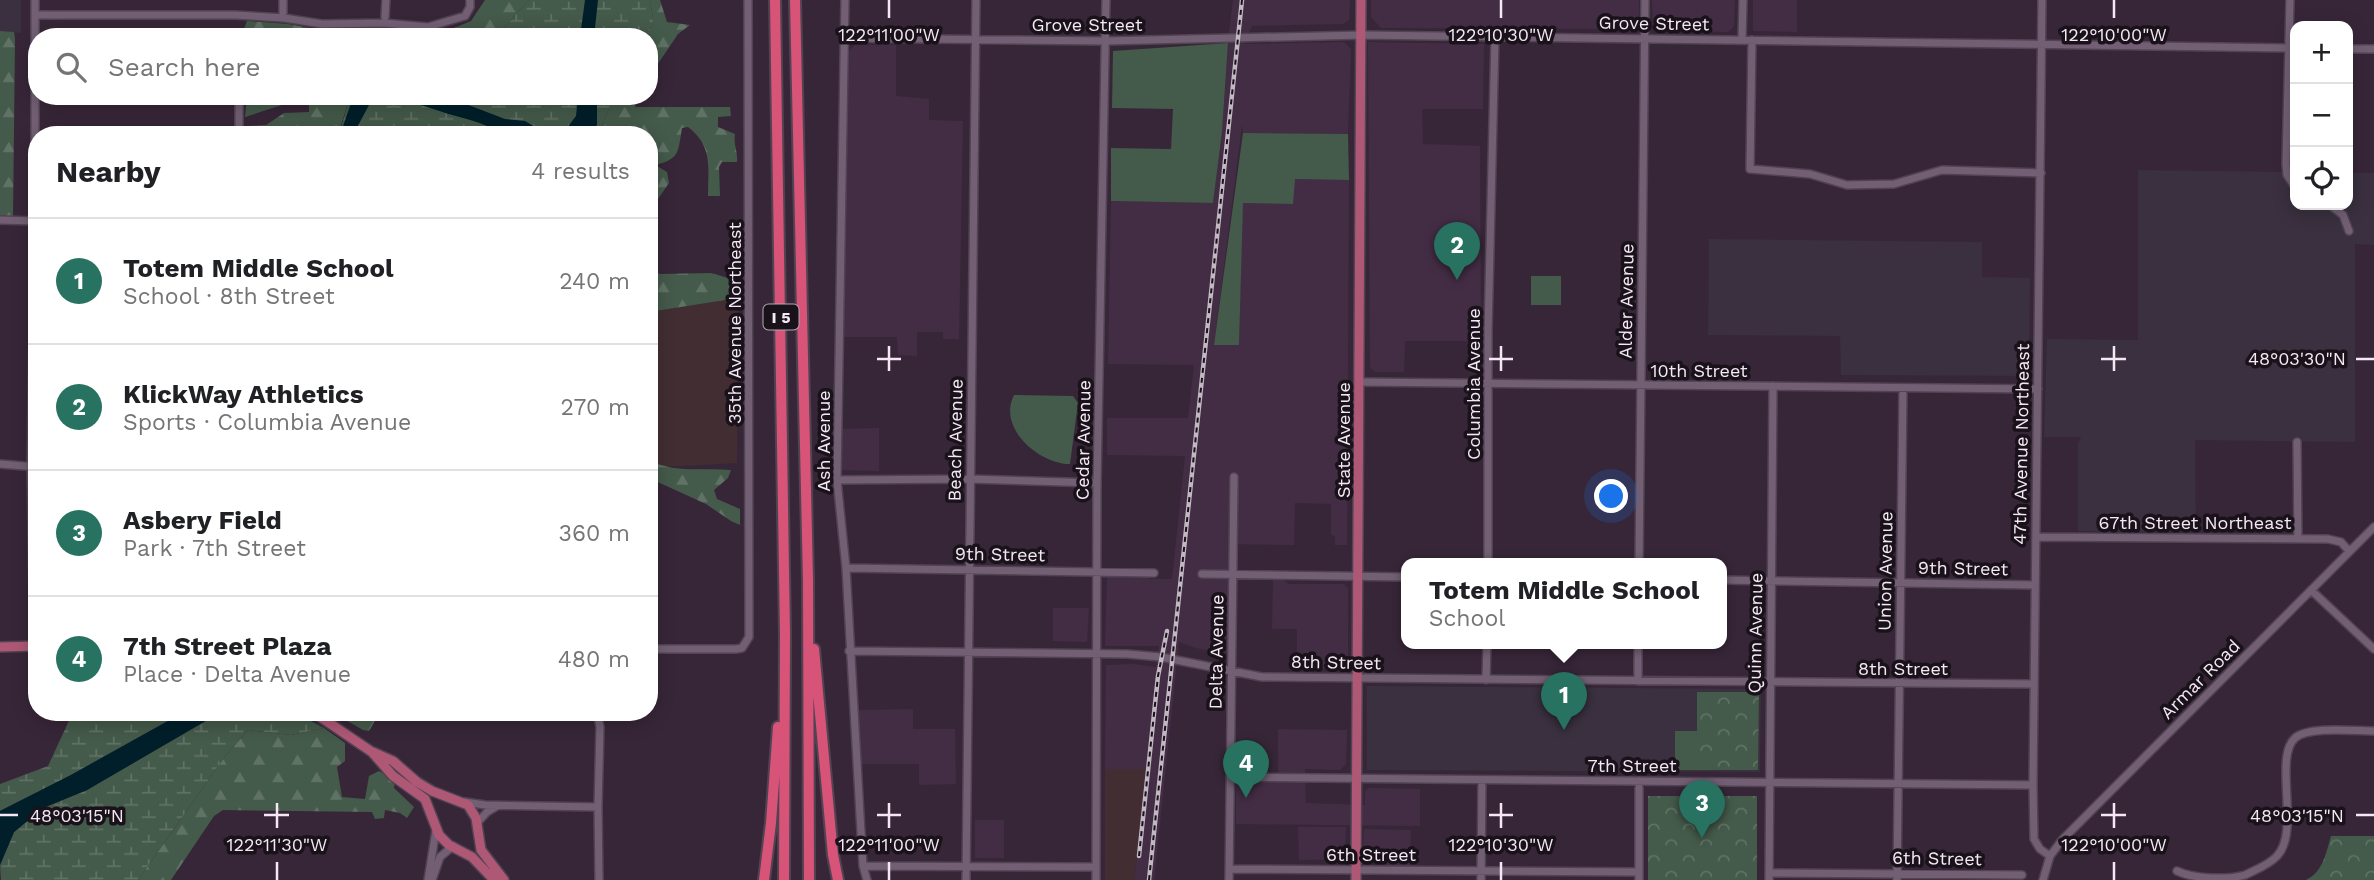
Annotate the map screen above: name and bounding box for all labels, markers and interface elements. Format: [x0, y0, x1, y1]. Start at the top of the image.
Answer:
street label: Grove Street [1598, 12, 1710, 34]
street label: Grove Street [1032, 14, 1143, 35]
map controls [2290, 21, 2353, 210]
button: + [2290, 21, 2353, 84]
text: 122°11'00"W [838, 24, 940, 45]
text: 122°10'30"W [1449, 24, 1553, 45]
text: 122°10'00"W [2061, 24, 2167, 45]
search box [28, 28, 658, 105]
icon: search [52, 48, 90, 86]
text: Search here [108, 52, 260, 82]
button: − [2290, 84, 2353, 147]
button: locate [2290, 147, 2353, 210]
text: Nearby [56, 154, 161, 189]
text: 4 results [531, 158, 630, 185]
street label: 35th Avenue Northeast [724, 222, 745, 424]
pin: 2 [1434, 222, 1480, 280]
street label: Alder Avenue [1614, 243, 1638, 359]
text: Totem Middle School [123, 253, 394, 283]
text: 1 [74, 268, 84, 295]
text: 240 m [559, 268, 630, 295]
text: School · 8th Street [123, 283, 335, 310]
road number: I 5 [764, 304, 798, 330]
street label: Columbia Avenue [1463, 308, 1484, 460]
street label: 47th Avenue Northeast [2009, 343, 2033, 545]
text: 48°03'30"N [2248, 348, 2346, 369]
street label: 10th Street [1650, 360, 1748, 381]
text: KlickWay Athletics [123, 379, 364, 409]
street label: Beach Avenue [943, 379, 967, 501]
street label: Cedar Avenue [1071, 380, 1095, 500]
street label: State Avenue [1333, 382, 1354, 498]
street label: Ash Avenue [813, 390, 834, 492]
text: 2 [72, 394, 86, 421]
text: 270 m [561, 394, 630, 421]
text: Sports · Columbia Avenue [123, 409, 411, 436]
your location [1594, 479, 1628, 513]
text: Asbery Field [123, 505, 282, 535]
street label: Union Avenue [1873, 511, 1897, 631]
street label: 67th Street Northeast [2099, 512, 2292, 533]
text: 3 [72, 520, 86, 547]
text: 360 m [559, 520, 630, 547]
text: Park · 7th Street [123, 535, 306, 562]
street label: 9th Street [955, 543, 1046, 565]
street label: 9th Street [1918, 557, 2009, 579]
popup [1401, 558, 1727, 649]
street label: Quinn Avenue [1743, 572, 1767, 694]
text: Totem Middle School [1429, 575, 1699, 605]
street label: Delta Avenue [1204, 594, 1228, 710]
text: School [1429, 605, 1505, 632]
text: 7th Street Plaza [123, 631, 332, 661]
street label: Armar Road [2156, 635, 2244, 723]
text: 4 [72, 646, 86, 673]
text: 480 m [558, 646, 630, 673]
street label: 8th Street [1291, 651, 1382, 673]
street label: 8th Street [1858, 658, 1949, 679]
text: Place · Delta Avenue [123, 661, 351, 688]
pin: 1 [1541, 672, 1587, 730]
pin: 4 [1223, 740, 1269, 798]
street label: 7th Street [1587, 755, 1677, 776]
pin: 3 [1679, 780, 1725, 838]
text: 48°03'15"N [30, 805, 124, 826]
text: 48°03'15"N [2250, 805, 2344, 826]
text: 122°11'30"W [227, 834, 327, 855]
text: 122°11'00"W [838, 834, 940, 855]
text: 122°10'30"W [1449, 834, 1553, 855]
text: 122°10'00"W [2061, 834, 2167, 855]
street label: 6th Street [1326, 844, 1416, 865]
street label: 6th Street [1892, 847, 1983, 869]

